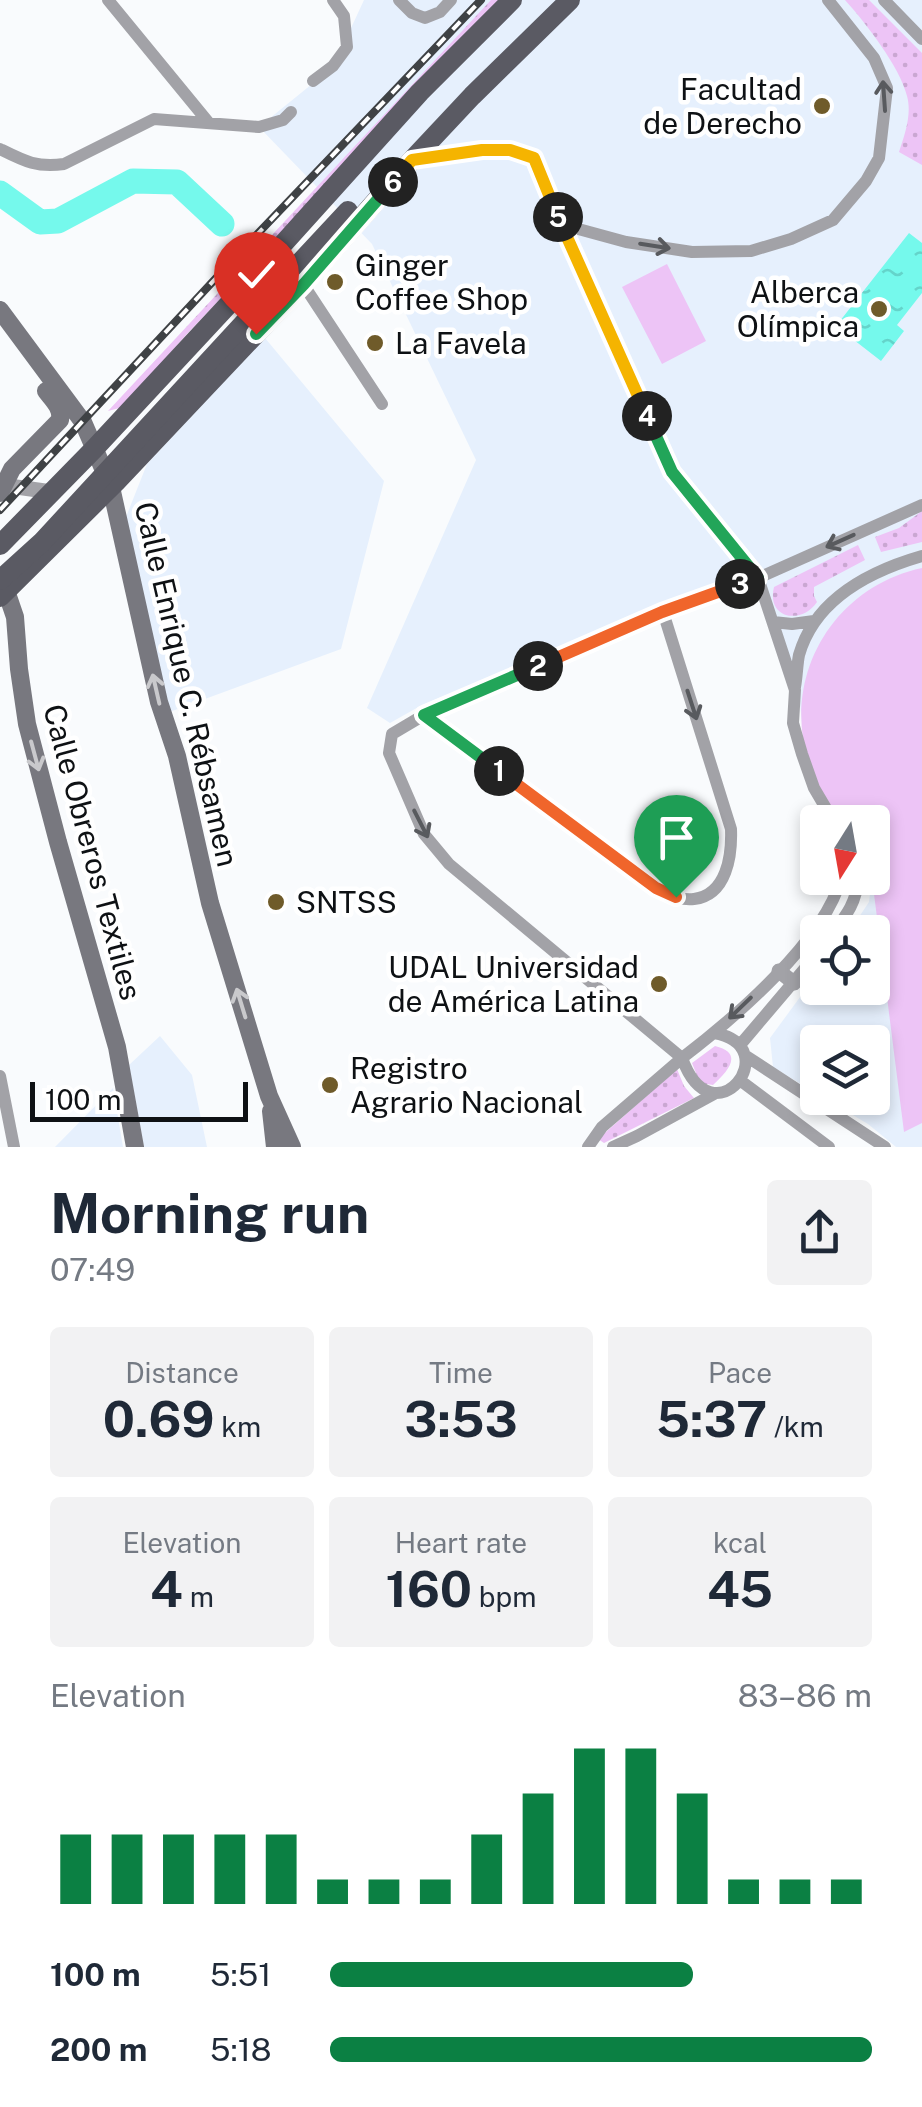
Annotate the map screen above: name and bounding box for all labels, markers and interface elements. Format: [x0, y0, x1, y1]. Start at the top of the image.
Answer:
place label: Facultad de Derecho [643, 71, 802, 141]
one-way arrow [874, 80, 893, 113]
marker: Facultad de Derecho [811, 95, 833, 117]
pin: 6 [368, 157, 418, 207]
text: 6 [384, 165, 402, 198]
pin: 5 [533, 192, 583, 242]
text: 5 [549, 200, 567, 233]
pin [214, 232, 299, 335]
one-way arrow [638, 238, 671, 256]
icon: check [229, 247, 284, 302]
place label: Ginger Coffee Shop [355, 247, 528, 317]
marker: Ginger Coffee Shop [324, 271, 346, 293]
place label: Alberca Olímpica [737, 274, 859, 344]
marker: Alberca Olímpica [868, 298, 890, 320]
place label: La Favela [395, 325, 527, 361]
marker: La Favela [364, 332, 386, 354]
pin: 4 [622, 391, 672, 441]
text: 4 [638, 399, 656, 432]
street label: Calle Enrique C. Rébsamen [127, 498, 247, 870]
one-way arrow [825, 533, 856, 551]
pin: 3 [715, 559, 765, 609]
text: 3 [731, 567, 749, 600]
pin: 2 [513, 641, 563, 691]
text: 2 [529, 649, 547, 682]
one-way arrow [146, 674, 164, 706]
one-way arrow [684, 689, 702, 720]
street label: Calle Obreros Textiles [36, 700, 150, 1004]
one-way arrow [27, 740, 46, 771]
pin: 1 [474, 746, 524, 796]
text: 1 [493, 754, 505, 787]
pin [634, 795, 719, 898]
north arrow [800, 805, 890, 895]
map controls [800, 805, 890, 1115]
one-way arrow [412, 809, 431, 839]
icon: arrive [649, 810, 704, 865]
place label: SNTSS [296, 884, 397, 920]
marker: SNTSS [265, 891, 287, 913]
button: locate [800, 915, 890, 1005]
place label: UDAL Universidad de América Latina [388, 949, 639, 1019]
marker: UDAL Universidad de América Latina [648, 973, 670, 995]
one-way arrow [231, 987, 249, 1019]
one-way arrow [728, 996, 753, 1019]
button: layers [800, 1025, 890, 1115]
place label: Registro Agrario Nacional [350, 1050, 583, 1120]
marker: Registro Agrario Nacional [319, 1074, 341, 1096]
scale bar [30, 1077, 248, 1122]
text: 100 m [45, 1083, 122, 1116]
button: share [767, 1180, 872, 1285]
text: Morning run [50, 1181, 369, 1245]
text: 07:49 [50, 1251, 135, 1288]
text: Distance [125, 1356, 239, 1389]
text: Time [429, 1356, 493, 1389]
text: Pace [708, 1356, 772, 1389]
text: 0.69 [103, 1389, 214, 1448]
text: 3:53 [404, 1389, 518, 1448]
text: 5:37 [656, 1389, 767, 1448]
text: km [214, 1410, 261, 1443]
text: /km [767, 1410, 824, 1443]
text: Elevation [123, 1526, 241, 1559]
text: Heart rate [395, 1526, 527, 1559]
text: kcal [713, 1526, 767, 1559]
text: 4 [150, 1559, 183, 1618]
text: 160 [386, 1559, 472, 1618]
text: 45 [707, 1559, 773, 1618]
text: m [183, 1580, 214, 1613]
text: bpm [472, 1580, 536, 1613]
text: Elevation [50, 1677, 186, 1714]
text: 83–86 m [738, 1677, 872, 1714]
text: 100 m [50, 1956, 141, 1993]
text: 5:51 [210, 1956, 271, 1993]
text: 200 m [50, 2031, 147, 2068]
text: 5:18 [210, 2031, 271, 2068]

